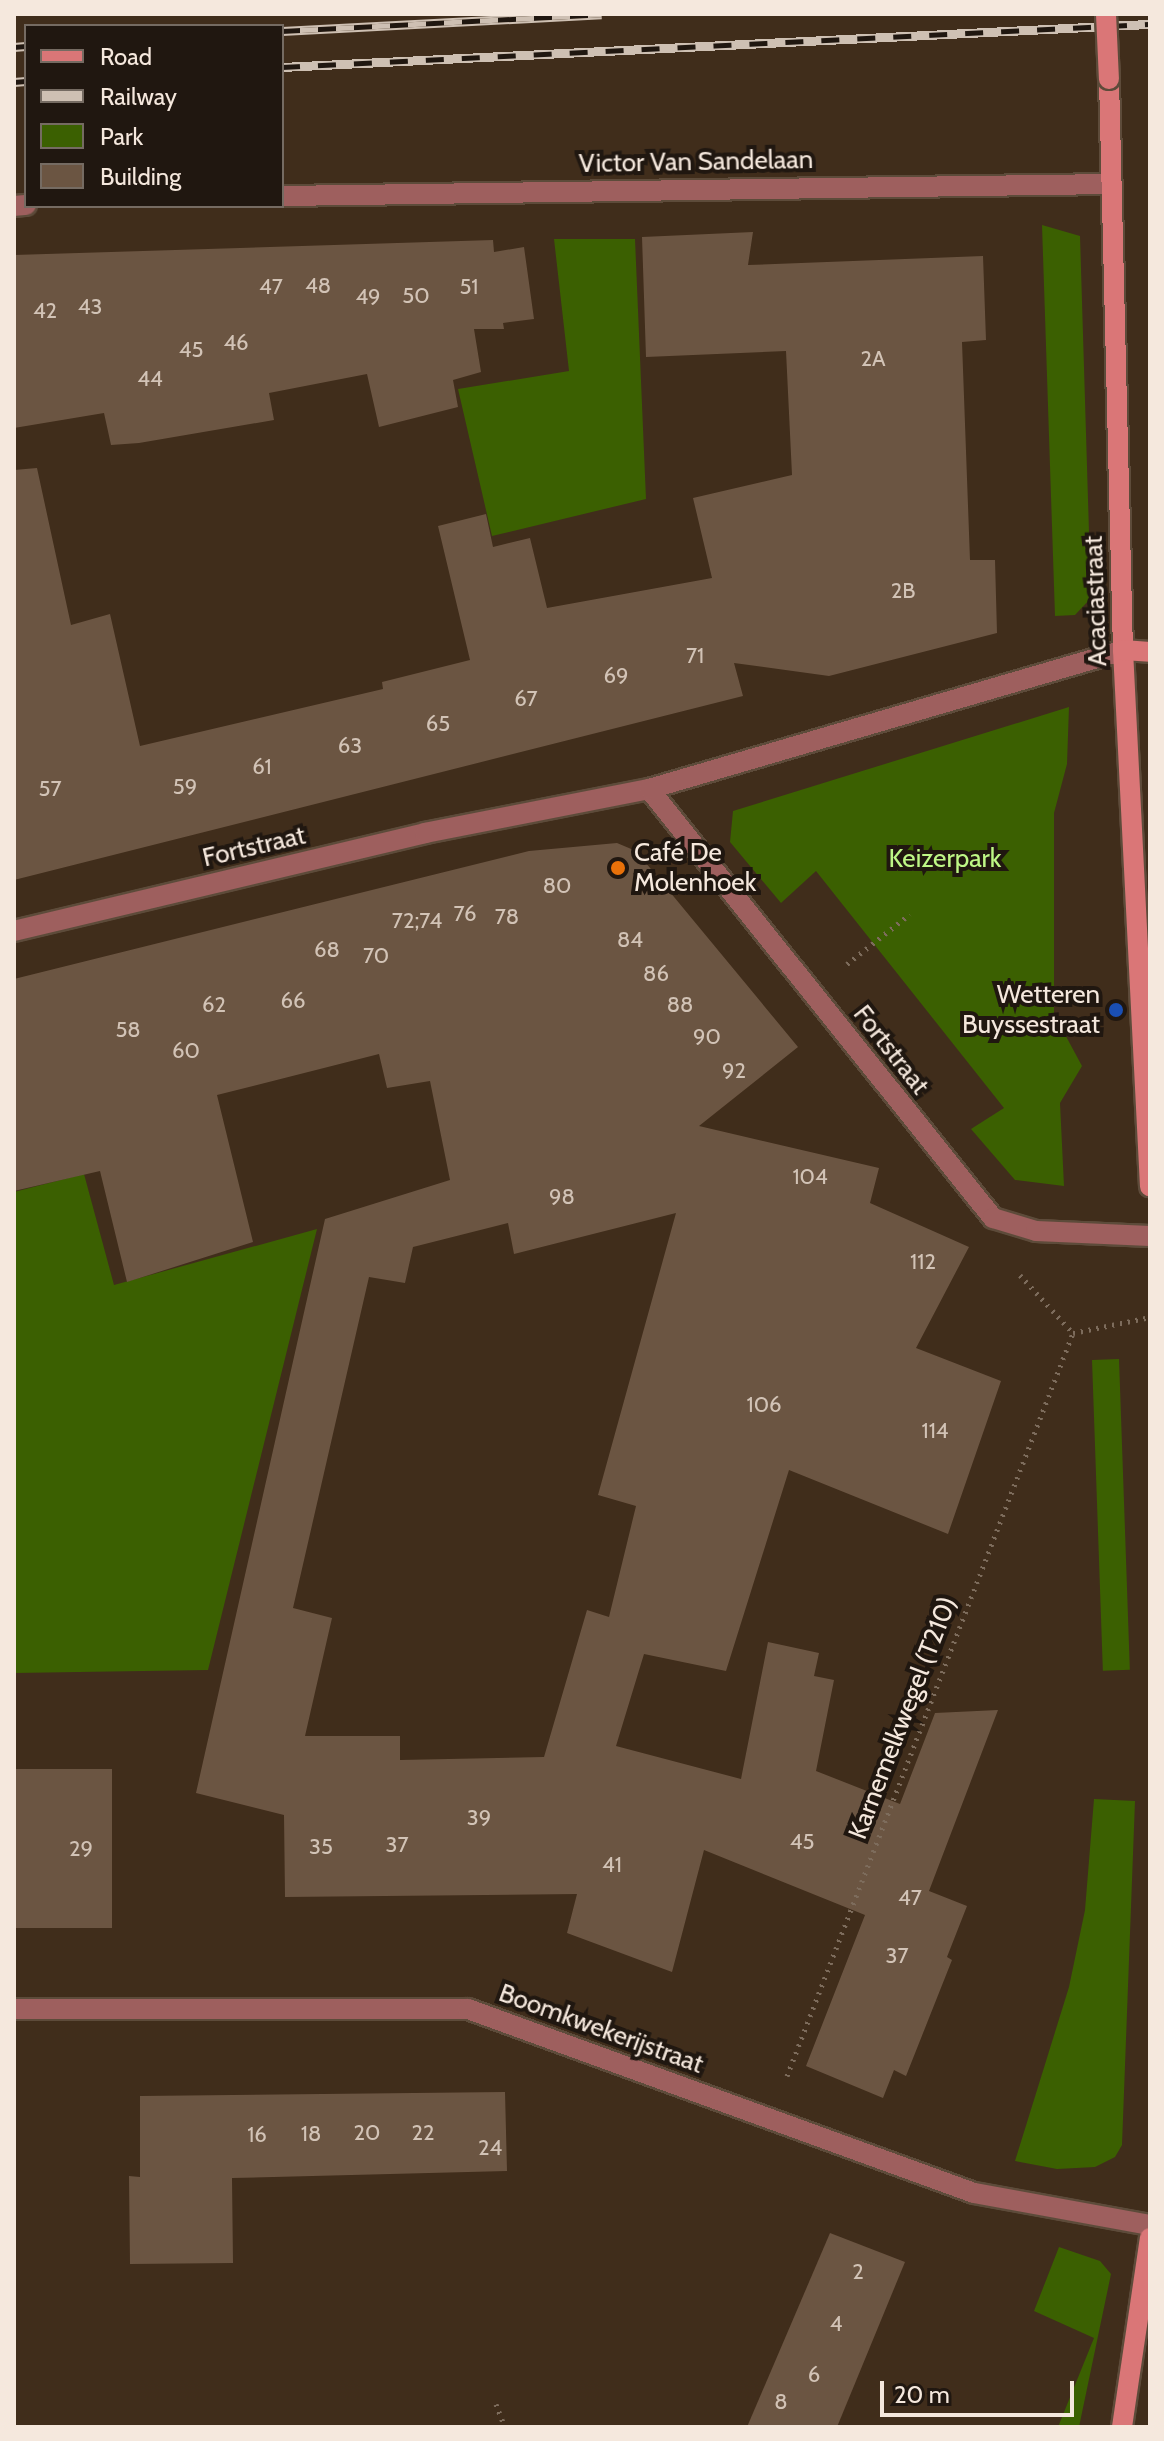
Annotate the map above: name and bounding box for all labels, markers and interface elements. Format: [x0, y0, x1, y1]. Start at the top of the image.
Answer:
legend [24, 24, 284, 208]
text: Road [100, 42, 152, 71]
text: Railway [100, 82, 177, 111]
text: Park [100, 122, 143, 151]
street label: Victor Van Sandelaan [578, 144, 814, 180]
text: Building [100, 162, 181, 191]
house number: 48 [305, 273, 331, 299]
house number: 47 [259, 274, 283, 300]
house number: 51 [459, 274, 479, 300]
house number: 50 [402, 283, 430, 309]
house number: 49 [355, 284, 381, 310]
house number: 43 [78, 294, 102, 320]
house number: 42 [33, 298, 57, 324]
house number: 46 [223, 330, 249, 356]
house number: 45 [179, 337, 203, 363]
house number: 2A [860, 346, 886, 372]
house number: 44 [137, 366, 163, 392]
street label: Acaciastraat [1078, 535, 1114, 667]
house number: 2B [891, 578, 915, 604]
house number: 71 [686, 643, 704, 669]
house number: 69 [604, 663, 628, 689]
house number: 67 [514, 686, 538, 712]
house number: 65 [426, 711, 450, 737]
house number: 63 [338, 733, 362, 759]
house number: 61 [252, 754, 272, 780]
house number: 59 [173, 774, 197, 800]
house number: 57 [39, 776, 61, 802]
street label: Fortstraat [199, 820, 309, 874]
place label: Café De Molenhoek [634, 837, 756, 898]
park label: Keizerpark [889, 843, 1001, 875]
marker: Café De Molenhoek [609, 859, 627, 877]
house number: 80 [543, 873, 571, 899]
house number: 76 [453, 901, 477, 927]
house number: 78 [495, 904, 519, 930]
house number: 72;74 [392, 908, 442, 934]
house number: 84 [617, 927, 643, 953]
house number: 68 [314, 937, 340, 963]
house number: 70 [363, 943, 389, 969]
house number: 86 [643, 961, 669, 987]
place label: Wetteren Buyssestraat [962, 979, 1100, 1040]
house number: 66 [281, 988, 305, 1014]
house number: 62 [202, 992, 226, 1018]
house number: 88 [667, 992, 693, 1018]
street label: Fortstraat [846, 999, 936, 1101]
marker: Wetteren Buyssestraat [1107, 1001, 1125, 1019]
house number: 58 [115, 1017, 141, 1043]
house number: 90 [693, 1024, 721, 1050]
house number: 60 [172, 1038, 200, 1064]
house number: 92 [722, 1058, 746, 1084]
house number: 104 [792, 1164, 828, 1190]
house number: 98 [549, 1184, 575, 1210]
house number: 112 [910, 1249, 936, 1275]
house number: 106 [746, 1392, 782, 1418]
house number: 114 [921, 1418, 949, 1444]
street label: Karnemelkwegel (T210) [842, 1592, 964, 1844]
house number: 39 [467, 1805, 491, 1831]
house number: 45 [790, 1829, 814, 1855]
house number: 37 [386, 1832, 408, 1858]
house number: 35 [309, 1834, 333, 1860]
house number: 29 [69, 1836, 93, 1862]
house number: 41 [602, 1852, 622, 1878]
house number: 47 [898, 1885, 922, 1911]
house number: 37 [886, 1943, 908, 1969]
street label: Boomkwekerijstraat [495, 1978, 707, 2080]
house number: 20 [354, 2120, 380, 2146]
house number: 22 [411, 2120, 435, 2146]
house number: 18 [301, 2121, 321, 2147]
house number: 16 [247, 2122, 267, 2148]
house number: 24 [478, 2135, 502, 2161]
house number: 2 [852, 2259, 864, 2285]
house number: 4 [830, 2311, 842, 2337]
house number: 6 [808, 2362, 820, 2388]
scale bar [884, 2365, 1078, 2415]
text: 20 m [894, 2380, 950, 2409]
house number: 8 [774, 2389, 788, 2415]

